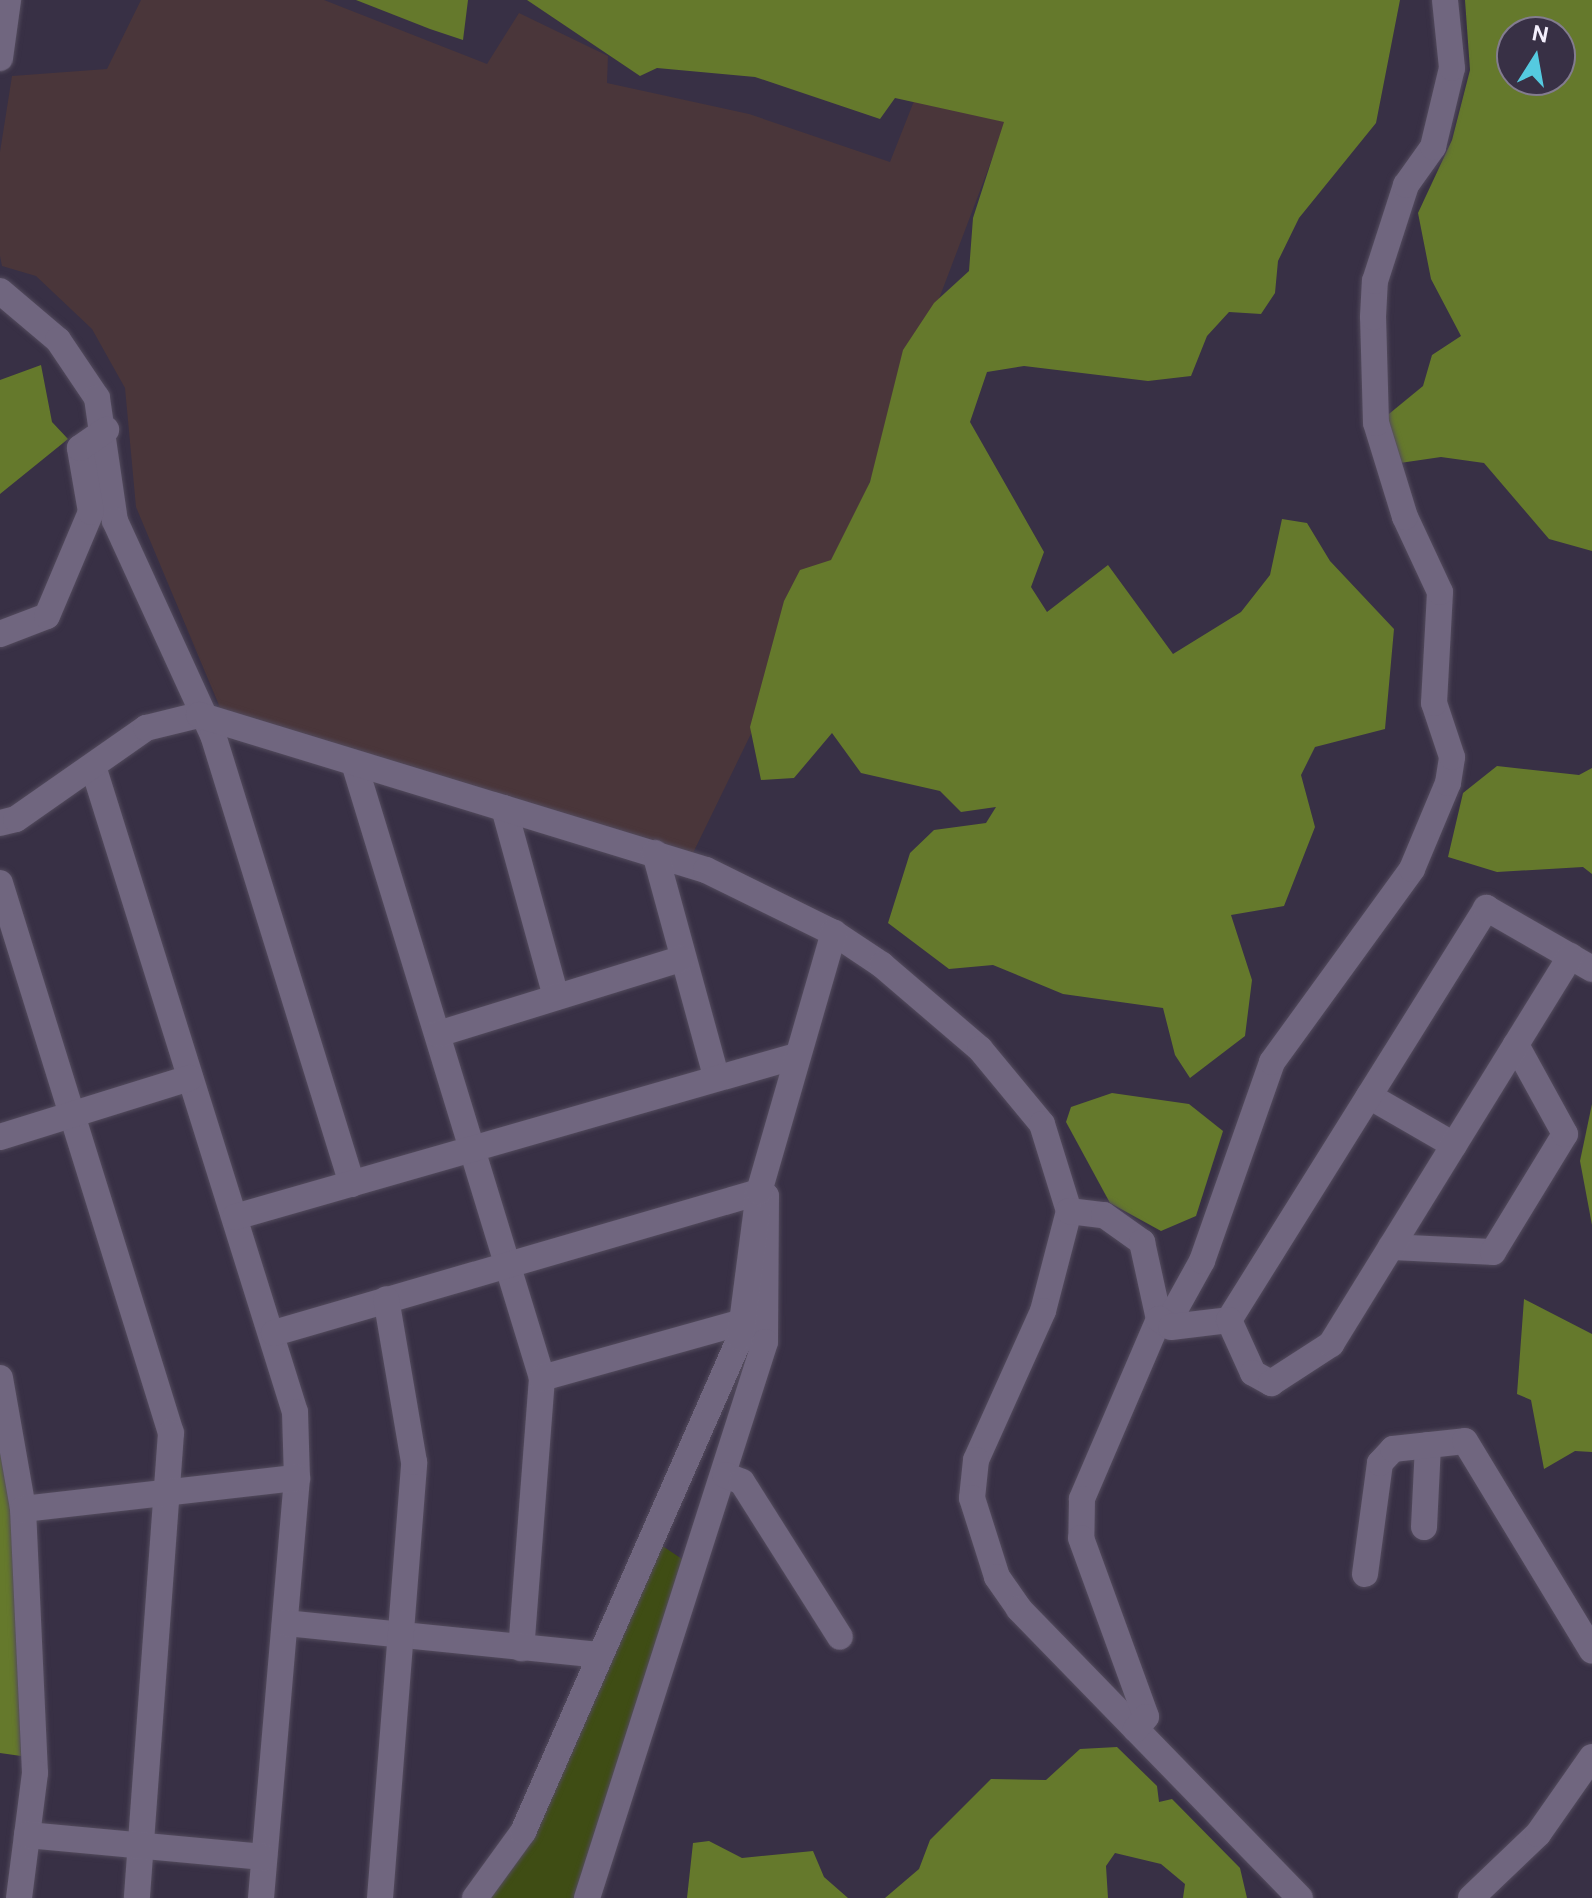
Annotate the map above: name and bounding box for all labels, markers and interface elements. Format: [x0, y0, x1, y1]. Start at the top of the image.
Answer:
north arrow [1496, 16, 1576, 96]
text: N [1530, 18, 1551, 50]

